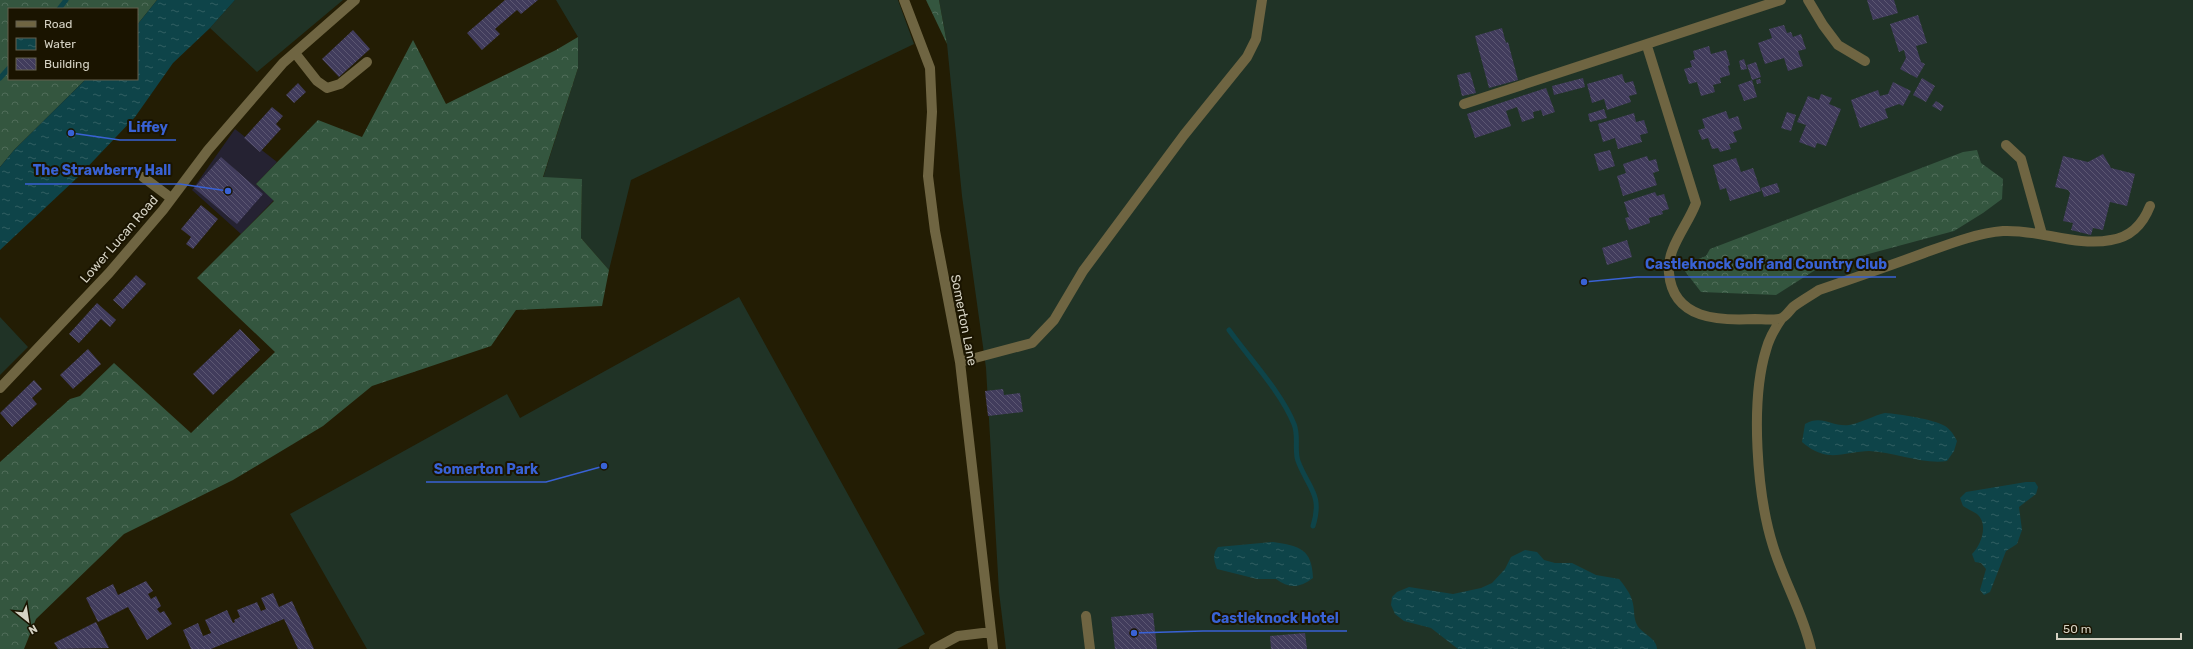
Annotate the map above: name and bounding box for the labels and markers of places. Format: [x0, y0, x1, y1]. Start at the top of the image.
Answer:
callout: Liffey [120, 114, 176, 140]
callout: The Strawberry Hall [25, 158, 180, 184]
callout: Castleknock Golf and Country Club [1637, 251, 1896, 277]
callout: Somerton Park [426, 456, 546, 482]
callout: Castleknock Hotel [1203, 605, 1347, 631]

